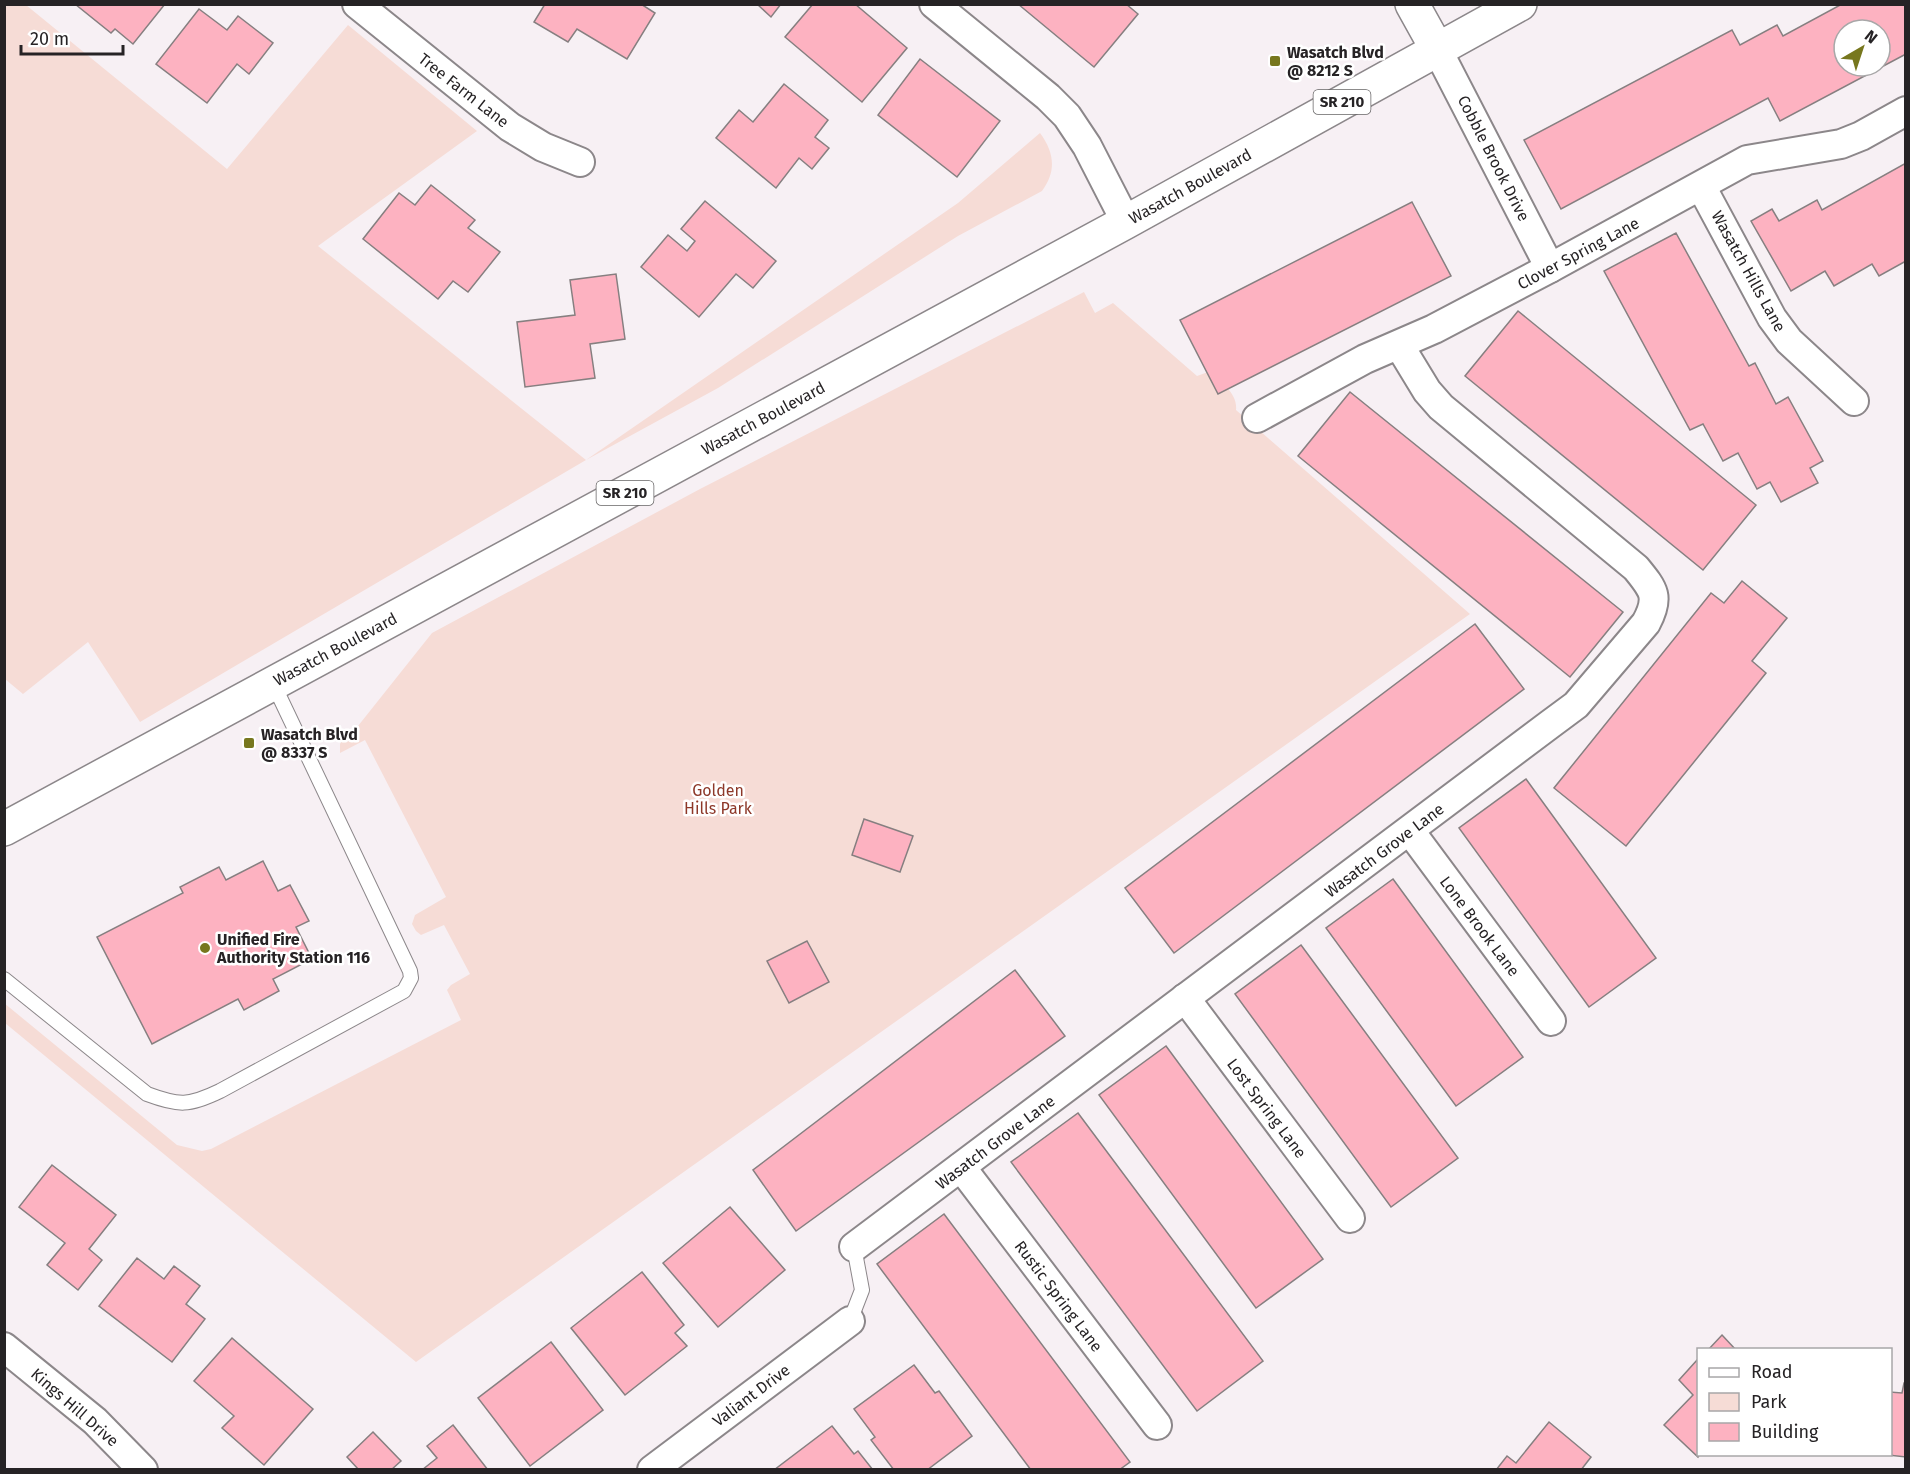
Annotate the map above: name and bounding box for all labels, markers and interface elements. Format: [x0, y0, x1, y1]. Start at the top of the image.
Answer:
scale bar [21, 18, 123, 56]
north arrow [1832, 18, 1892, 78]
text: N [1861, 26, 1881, 47]
text: 20 m [30, 28, 69, 50]
place label: Wasatch Blvd @ 8212 S [1287, 43, 1384, 80]
street label: Tree Farm Lane [415, 49, 513, 132]
marker: Wasatch Blvd @ 8212 S [1268, 54, 1282, 68]
road number: SR 210 [1314, 90, 1370, 114]
street label: Cobble Brook Drive [1454, 92, 1533, 224]
street label: Wasatch Boulevard [1126, 145, 1255, 228]
street label: Wasatch Hills Lane [1707, 208, 1790, 335]
street label: Clover Spring Lane [1514, 213, 1642, 294]
street label: Wasatch Boulevard [698, 378, 828, 459]
road number: SR 210 [596, 481, 654, 505]
street label: Wasatch Boulevard [270, 609, 400, 690]
place label: Wasatch Blvd @ 8337 S [261, 725, 358, 762]
marker: Wasatch Blvd @ 8337 S [242, 736, 256, 750]
park label: Golden Hills Park [684, 781, 753, 818]
street label: Wasatch Grove Lane [1321, 799, 1448, 901]
street label: Lone Brook Lane [1436, 873, 1523, 980]
place label: Unified Fire Authority Station 116 [216, 930, 370, 967]
marker: Unified Fire Authority Station 116 [198, 941, 212, 955]
street label: Lost Spring Lane [1223, 1055, 1310, 1162]
street label: Wasatch Grove Lane [932, 1091, 1059, 1193]
street label: Rustic Spring Lane [1011, 1237, 1107, 1356]
legend [1697, 1348, 1892, 1456]
street label: Valiant Drive [709, 1360, 794, 1431]
text: Road [1751, 1361, 1793, 1383]
street label: Kings Hill Drive [27, 1364, 122, 1451]
text: Park [1751, 1391, 1787, 1413]
text: Building [1751, 1421, 1819, 1443]

